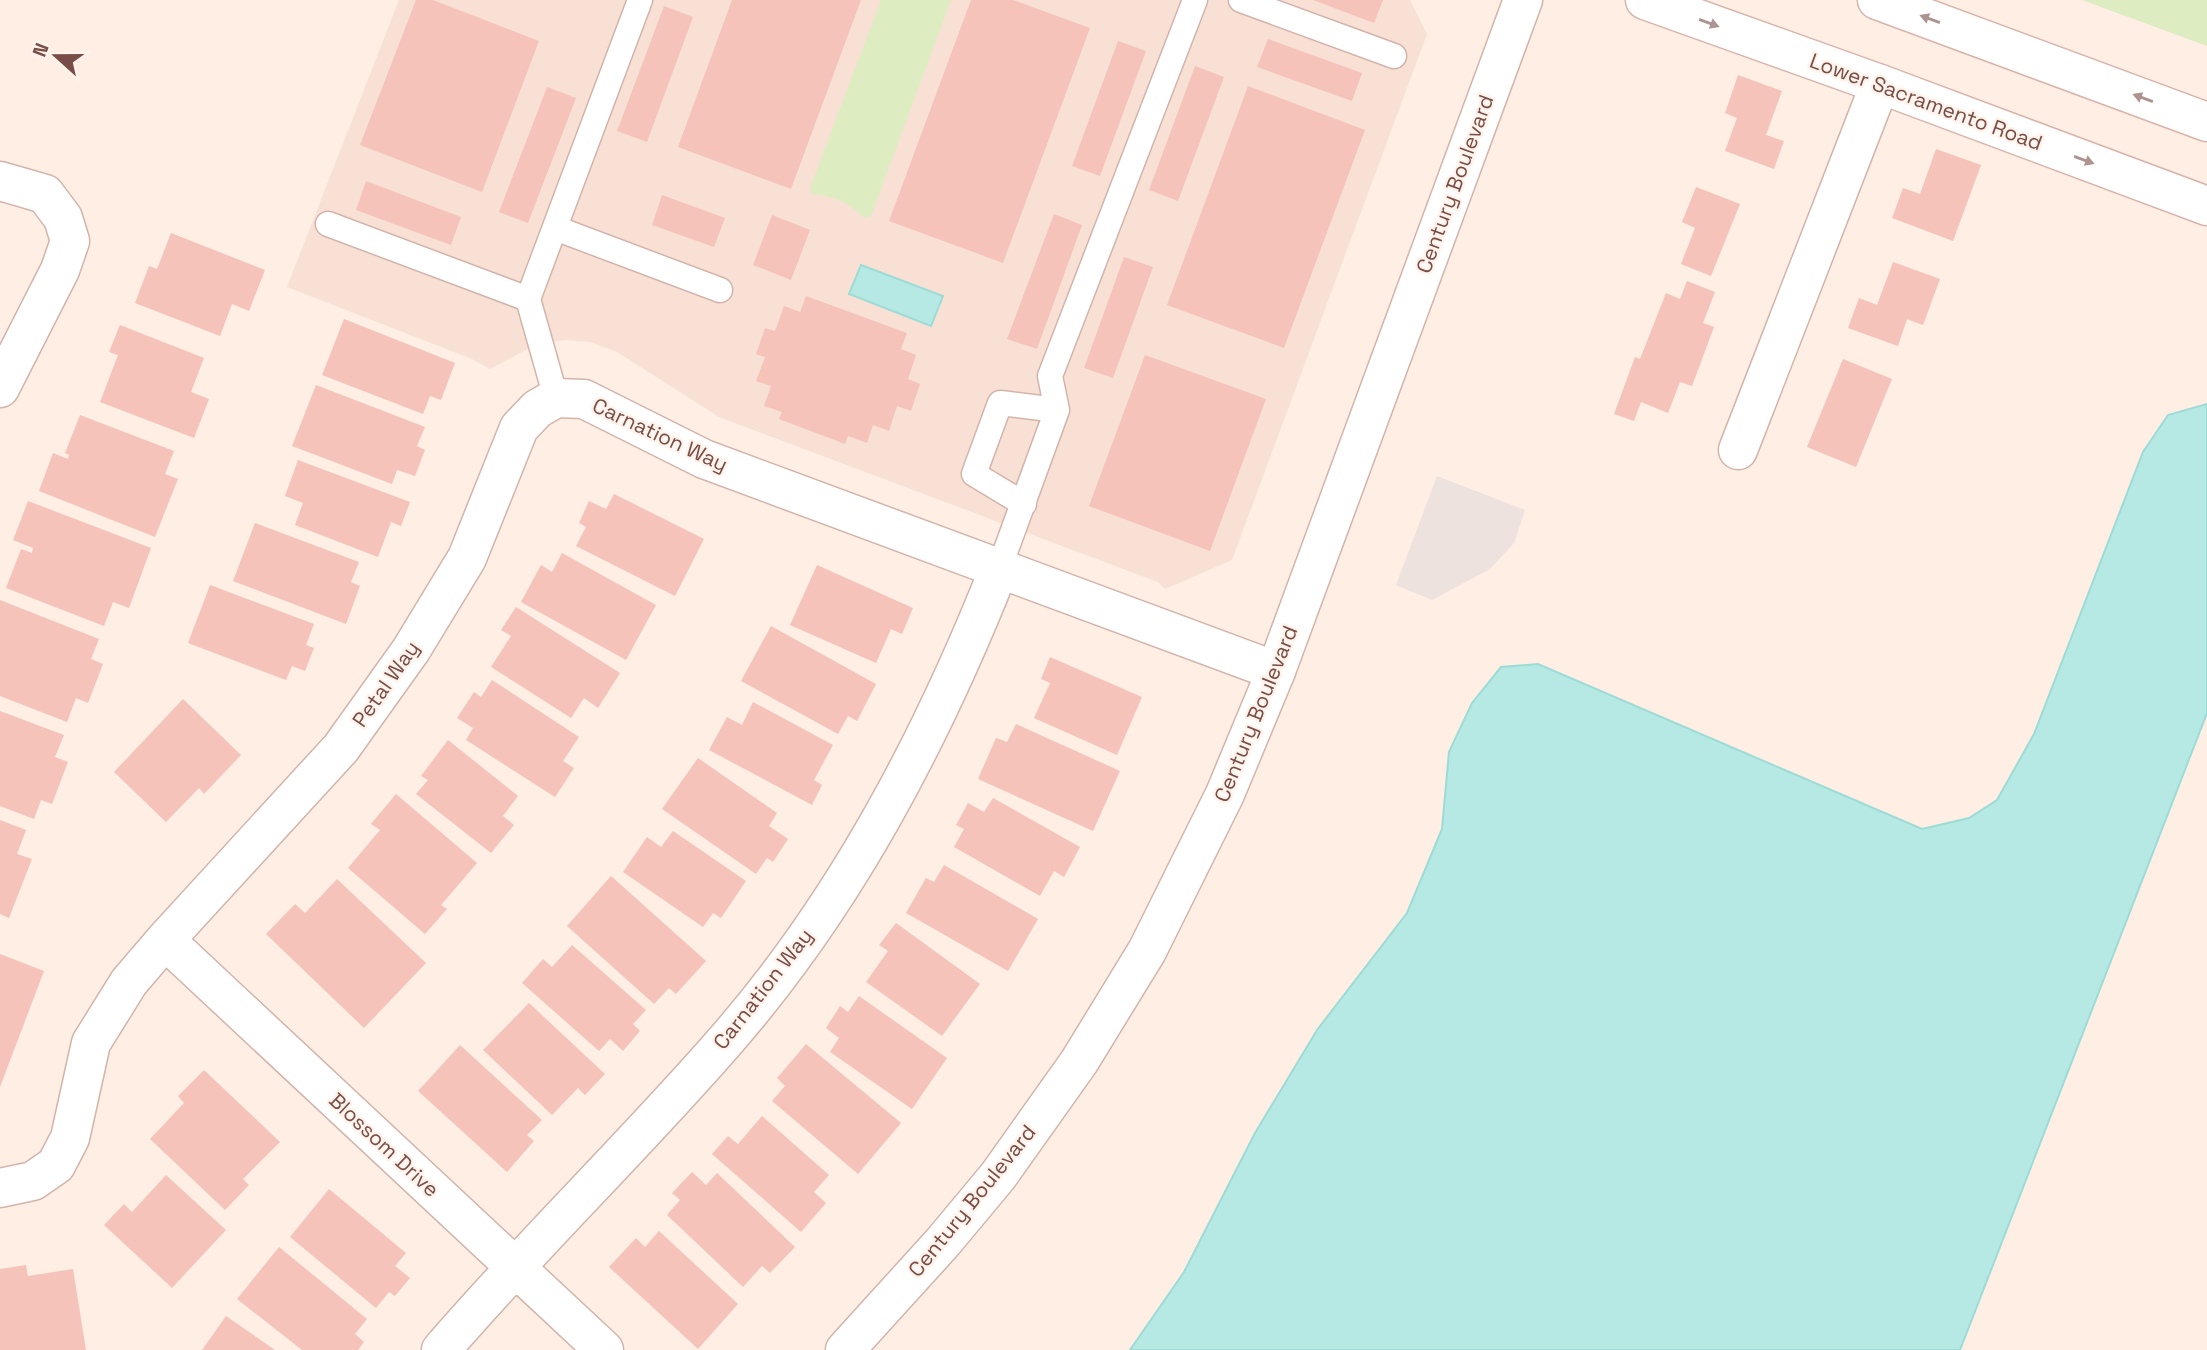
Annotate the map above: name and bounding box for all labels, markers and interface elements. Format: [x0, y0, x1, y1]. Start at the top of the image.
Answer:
one-way arrow [1919, 14, 1940, 25]
one-way arrow [1698, 18, 1719, 29]
north arrow [21, 21, 91, 91]
text: N [27, 40, 55, 61]
street label: Lower Sacramento Road [1806, 47, 2046, 156]
street label: Century Boulevard [1410, 91, 1499, 277]
one-way arrow [2132, 93, 2153, 104]
one-way arrow [2073, 155, 2094, 166]
street label: Carnation Way [588, 391, 732, 478]
street label: Century Boulevard [1208, 622, 1303, 806]
street label: Petal Way [346, 635, 425, 732]
street label: Carnation Way [707, 923, 818, 1055]
street label: Blossom Drive [324, 1087, 445, 1203]
street label: Century Boulevard [902, 1119, 1041, 1282]

